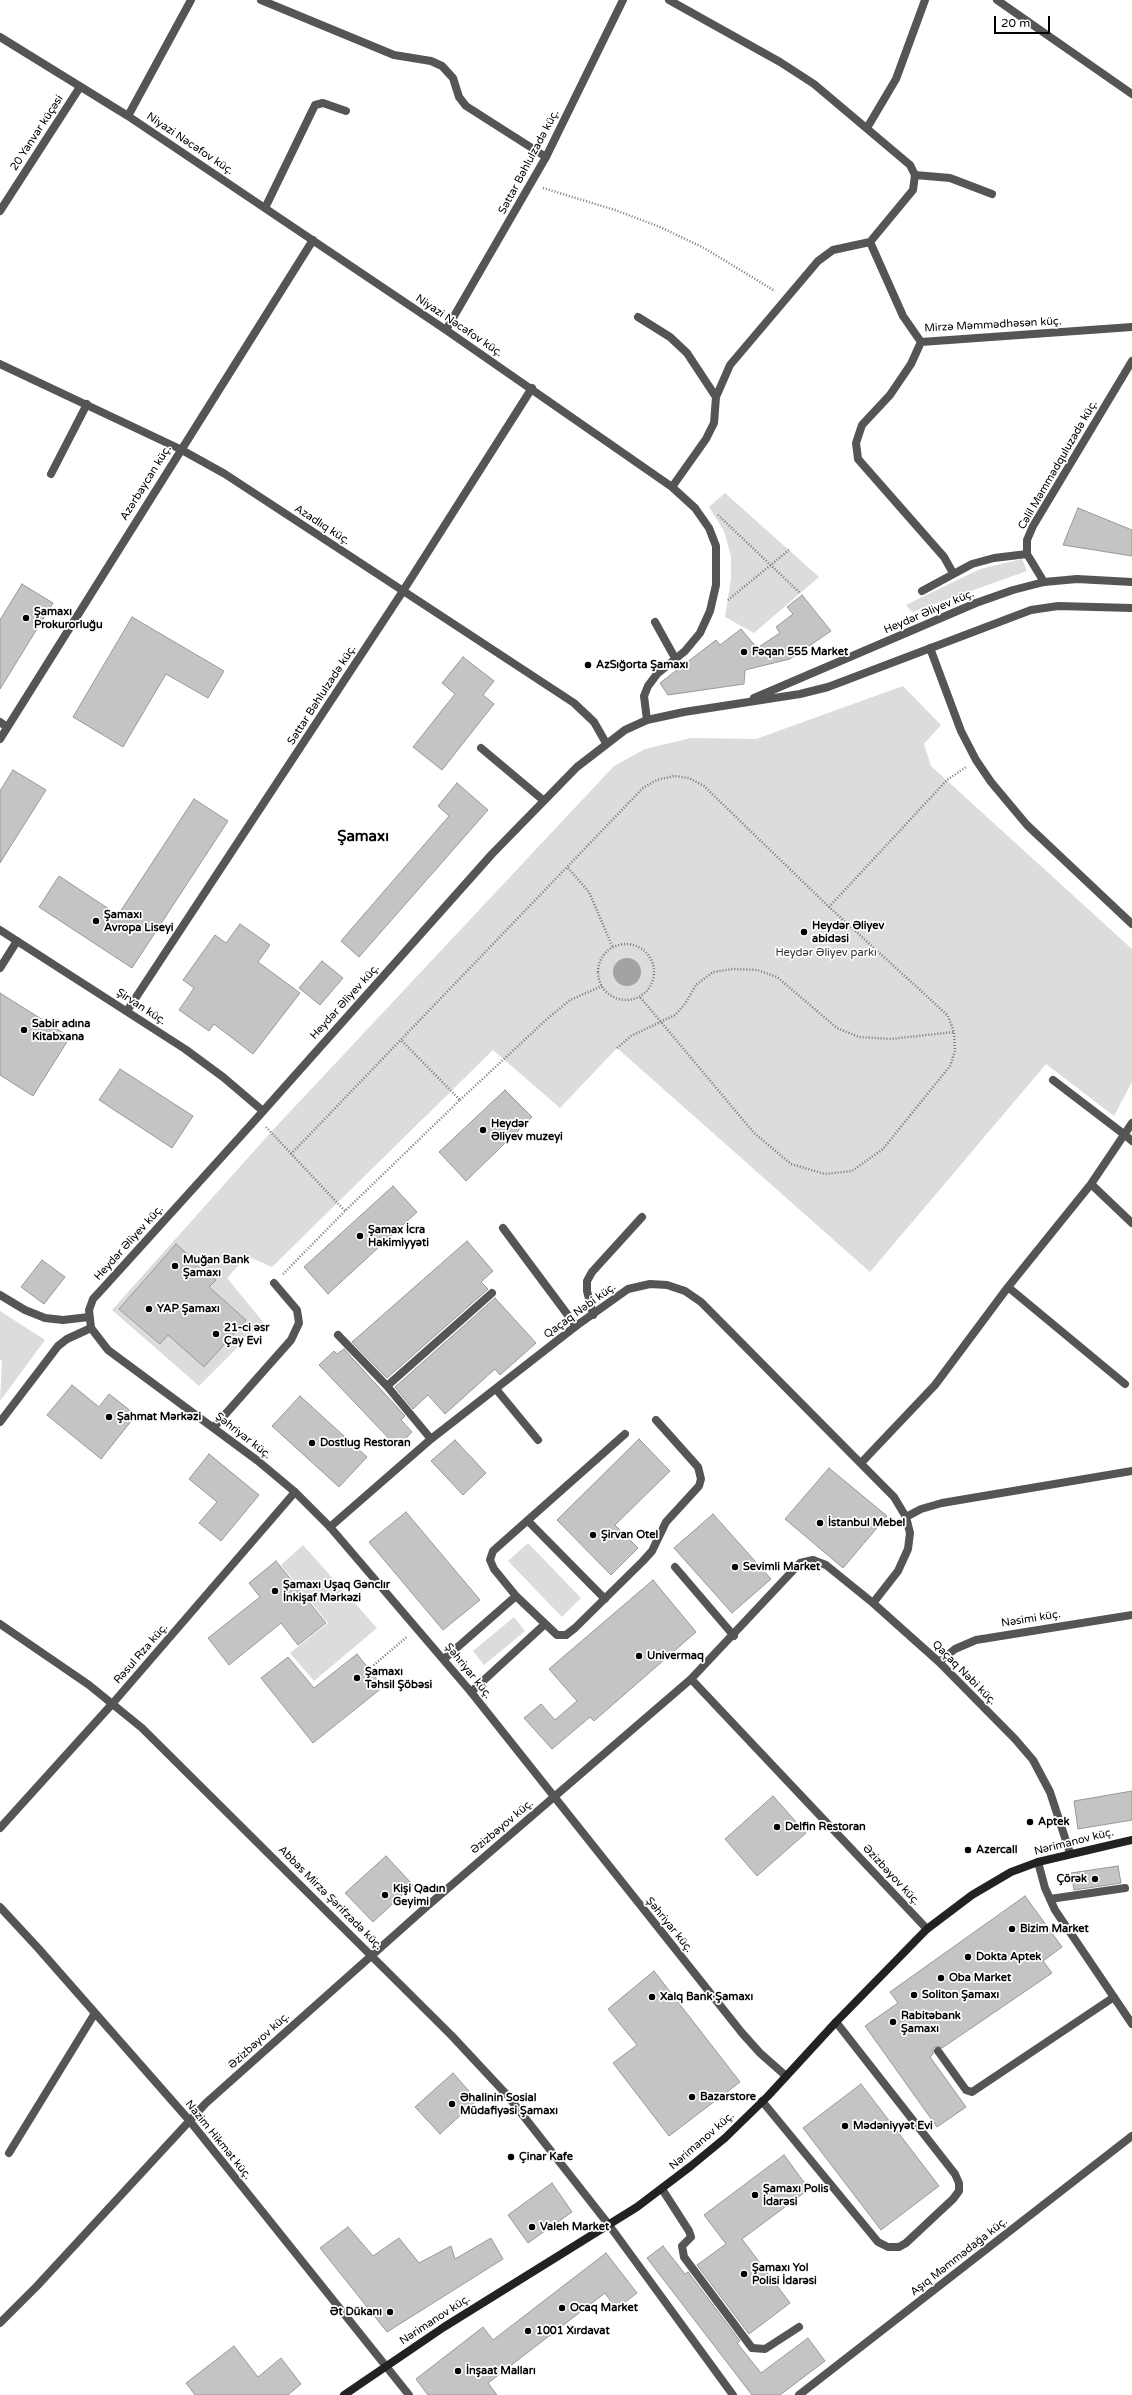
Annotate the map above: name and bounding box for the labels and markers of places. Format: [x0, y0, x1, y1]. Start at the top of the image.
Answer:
place label: Şamaxı Prokurorluğu [34, 605, 103, 631]
marker: Şamaxı Prokurorluğu [21, 613, 31, 623]
place label: Fəqan 555 Market [752, 645, 848, 659]
marker: Fəqan 555 Market [739, 647, 749, 657]
place label: AzSığorta Şamaxı [596, 658, 688, 672]
marker: AzSığorta Şamaxı [583, 660, 593, 670]
place label: Şamaxı Avropa Liseyi [104, 908, 174, 934]
marker: Şamaxı Avropa Liseyi [91, 916, 101, 926]
place label: Heydər Əliyev abidəsi [812, 919, 884, 945]
marker: Heydər Əliyev abidəsi [799, 927, 809, 937]
place label: Sabir adına Kitabxana [32, 1017, 90, 1043]
marker: Sabir adına Kitabxana [19, 1025, 29, 1035]
place label: Heydər Əliyev muzeyi [491, 1117, 563, 1143]
marker: Heydər Əliyev muzeyi [478, 1125, 488, 1135]
place label: Şamax İcra Hakimiyyəti [368, 1223, 429, 1249]
marker: Şamax İcra Hakimiyyəti [355, 1231, 365, 1241]
place label: Muğan Bank Şamaxı [183, 1253, 249, 1279]
marker: Muğan Bank Şamaxı [170, 1261, 180, 1271]
place label: YAP Şamaxı [157, 1302, 220, 1316]
marker: YAP Şamaxı [144, 1304, 154, 1314]
place label: 21-ci əsr Çay Evi [224, 1321, 269, 1347]
marker: 21-ci əsr Çay Evi [211, 1329, 221, 1339]
place label: Şahmat Mərkəzi [117, 1410, 201, 1424]
marker: Şahmat Mərkəzi [104, 1412, 114, 1422]
place label: Dostlug Restoran [320, 1436, 411, 1450]
marker: Dostlug Restoran [307, 1438, 317, 1448]
place label: İstanbul Mebel [828, 1516, 905, 1530]
marker: İstanbul Mebel [815, 1518, 825, 1528]
place label: Şirvan Otel [601, 1528, 658, 1542]
marker: Şirvan Otel [588, 1530, 598, 1540]
place label: Sevimli Market [743, 1560, 820, 1574]
marker: Sevimli Market [730, 1562, 740, 1572]
place label: Şamaxı Uşaq Gənclır İnkişaf Mərkəzi [283, 1578, 390, 1604]
marker: Şamaxı Uşaq Gənclır İnkişaf Mərkəzi [270, 1586, 280, 1596]
place label: Univermaq [647, 1649, 704, 1663]
marker: Univermaq [634, 1651, 644, 1661]
place label: Şamaxı Təhsil Şöbəsi [365, 1665, 432, 1691]
marker: Şamaxı Təhsil Şöbəsi [352, 1673, 362, 1683]
place label: Aptek [1038, 1815, 1069, 1829]
marker: Aptek [1025, 1817, 1035, 1827]
place label: Delfin Restoran [785, 1820, 866, 1834]
marker: Delfin Restoran [772, 1822, 782, 1832]
place label: Azercall [976, 1843, 1017, 1857]
marker: Azercall [963, 1845, 973, 1855]
place label: Çörək [1057, 1872, 1087, 1886]
marker: Çörək [1090, 1874, 1100, 1884]
place label: Kişi Qadın Geyimi [393, 1882, 445, 1908]
marker: Kişi Qadın Geyimi [380, 1890, 390, 1900]
place label: Bizim Market [1020, 1922, 1089, 1936]
marker: Bizim Market [1007, 1924, 1017, 1934]
place label: Dokta Aptek [976, 1950, 1041, 1964]
marker: Dokta Aptek [963, 1952, 973, 1962]
place label: Oba Market [949, 1971, 1011, 1985]
marker: Oba Market [936, 1973, 946, 1983]
place label: Soliton Şamaxı [922, 1988, 999, 2002]
place label: Xalq Bank Şamaxı [660, 1990, 753, 2004]
marker: Soliton Şamaxı [909, 1990, 919, 2000]
marker: Xalq Bank Şamaxı [647, 1992, 657, 2002]
place label: Rabitəbank Şamaxı [901, 2009, 961, 2035]
marker: Rabitəbank Şamaxı [888, 2017, 898, 2027]
place label: Bazarstore [700, 2090, 756, 2104]
place label: Əhalinin Sosial Müdafiyəsi Şamaxı [460, 2091, 558, 2117]
marker: Bazarstore [687, 2092, 697, 2102]
marker: Əhalinin Sosial Müdafiyəsi Şamaxı [447, 2099, 457, 2109]
place label: Mədəniyyət Evi [853, 2119, 933, 2133]
marker: Mədəniyyət Evi [840, 2121, 850, 2131]
place label: Çinar Kafe [519, 2150, 573, 2164]
marker: Çinar Kafe [506, 2152, 516, 2162]
place label: Şamaxı Polis İdarəsi [763, 2182, 828, 2208]
marker: Şamaxı Polis İdarəsi [750, 2190, 760, 2200]
place label: Valeh Market [540, 2220, 609, 2234]
marker: Valeh Market [527, 2222, 537, 2232]
place label: Şamaxı Yol Polisi İdarəsi [752, 2261, 817, 2287]
marker: Şamaxı Yol Polisi İdarəsi [739, 2269, 749, 2279]
place label: Ocaq Market [570, 2301, 638, 2315]
marker: Ocaq Market [557, 2303, 567, 2313]
place label: Ət Dükanı [330, 2305, 382, 2319]
marker: Ət Dükanı [385, 2307, 395, 2317]
place label: 1001 Xırdavat [536, 2324, 610, 2338]
marker: 1001 Xırdavat [523, 2326, 533, 2336]
place label: İnşaat Malları [466, 2364, 536, 2378]
marker: İnşaat Malları [453, 2366, 463, 2376]

